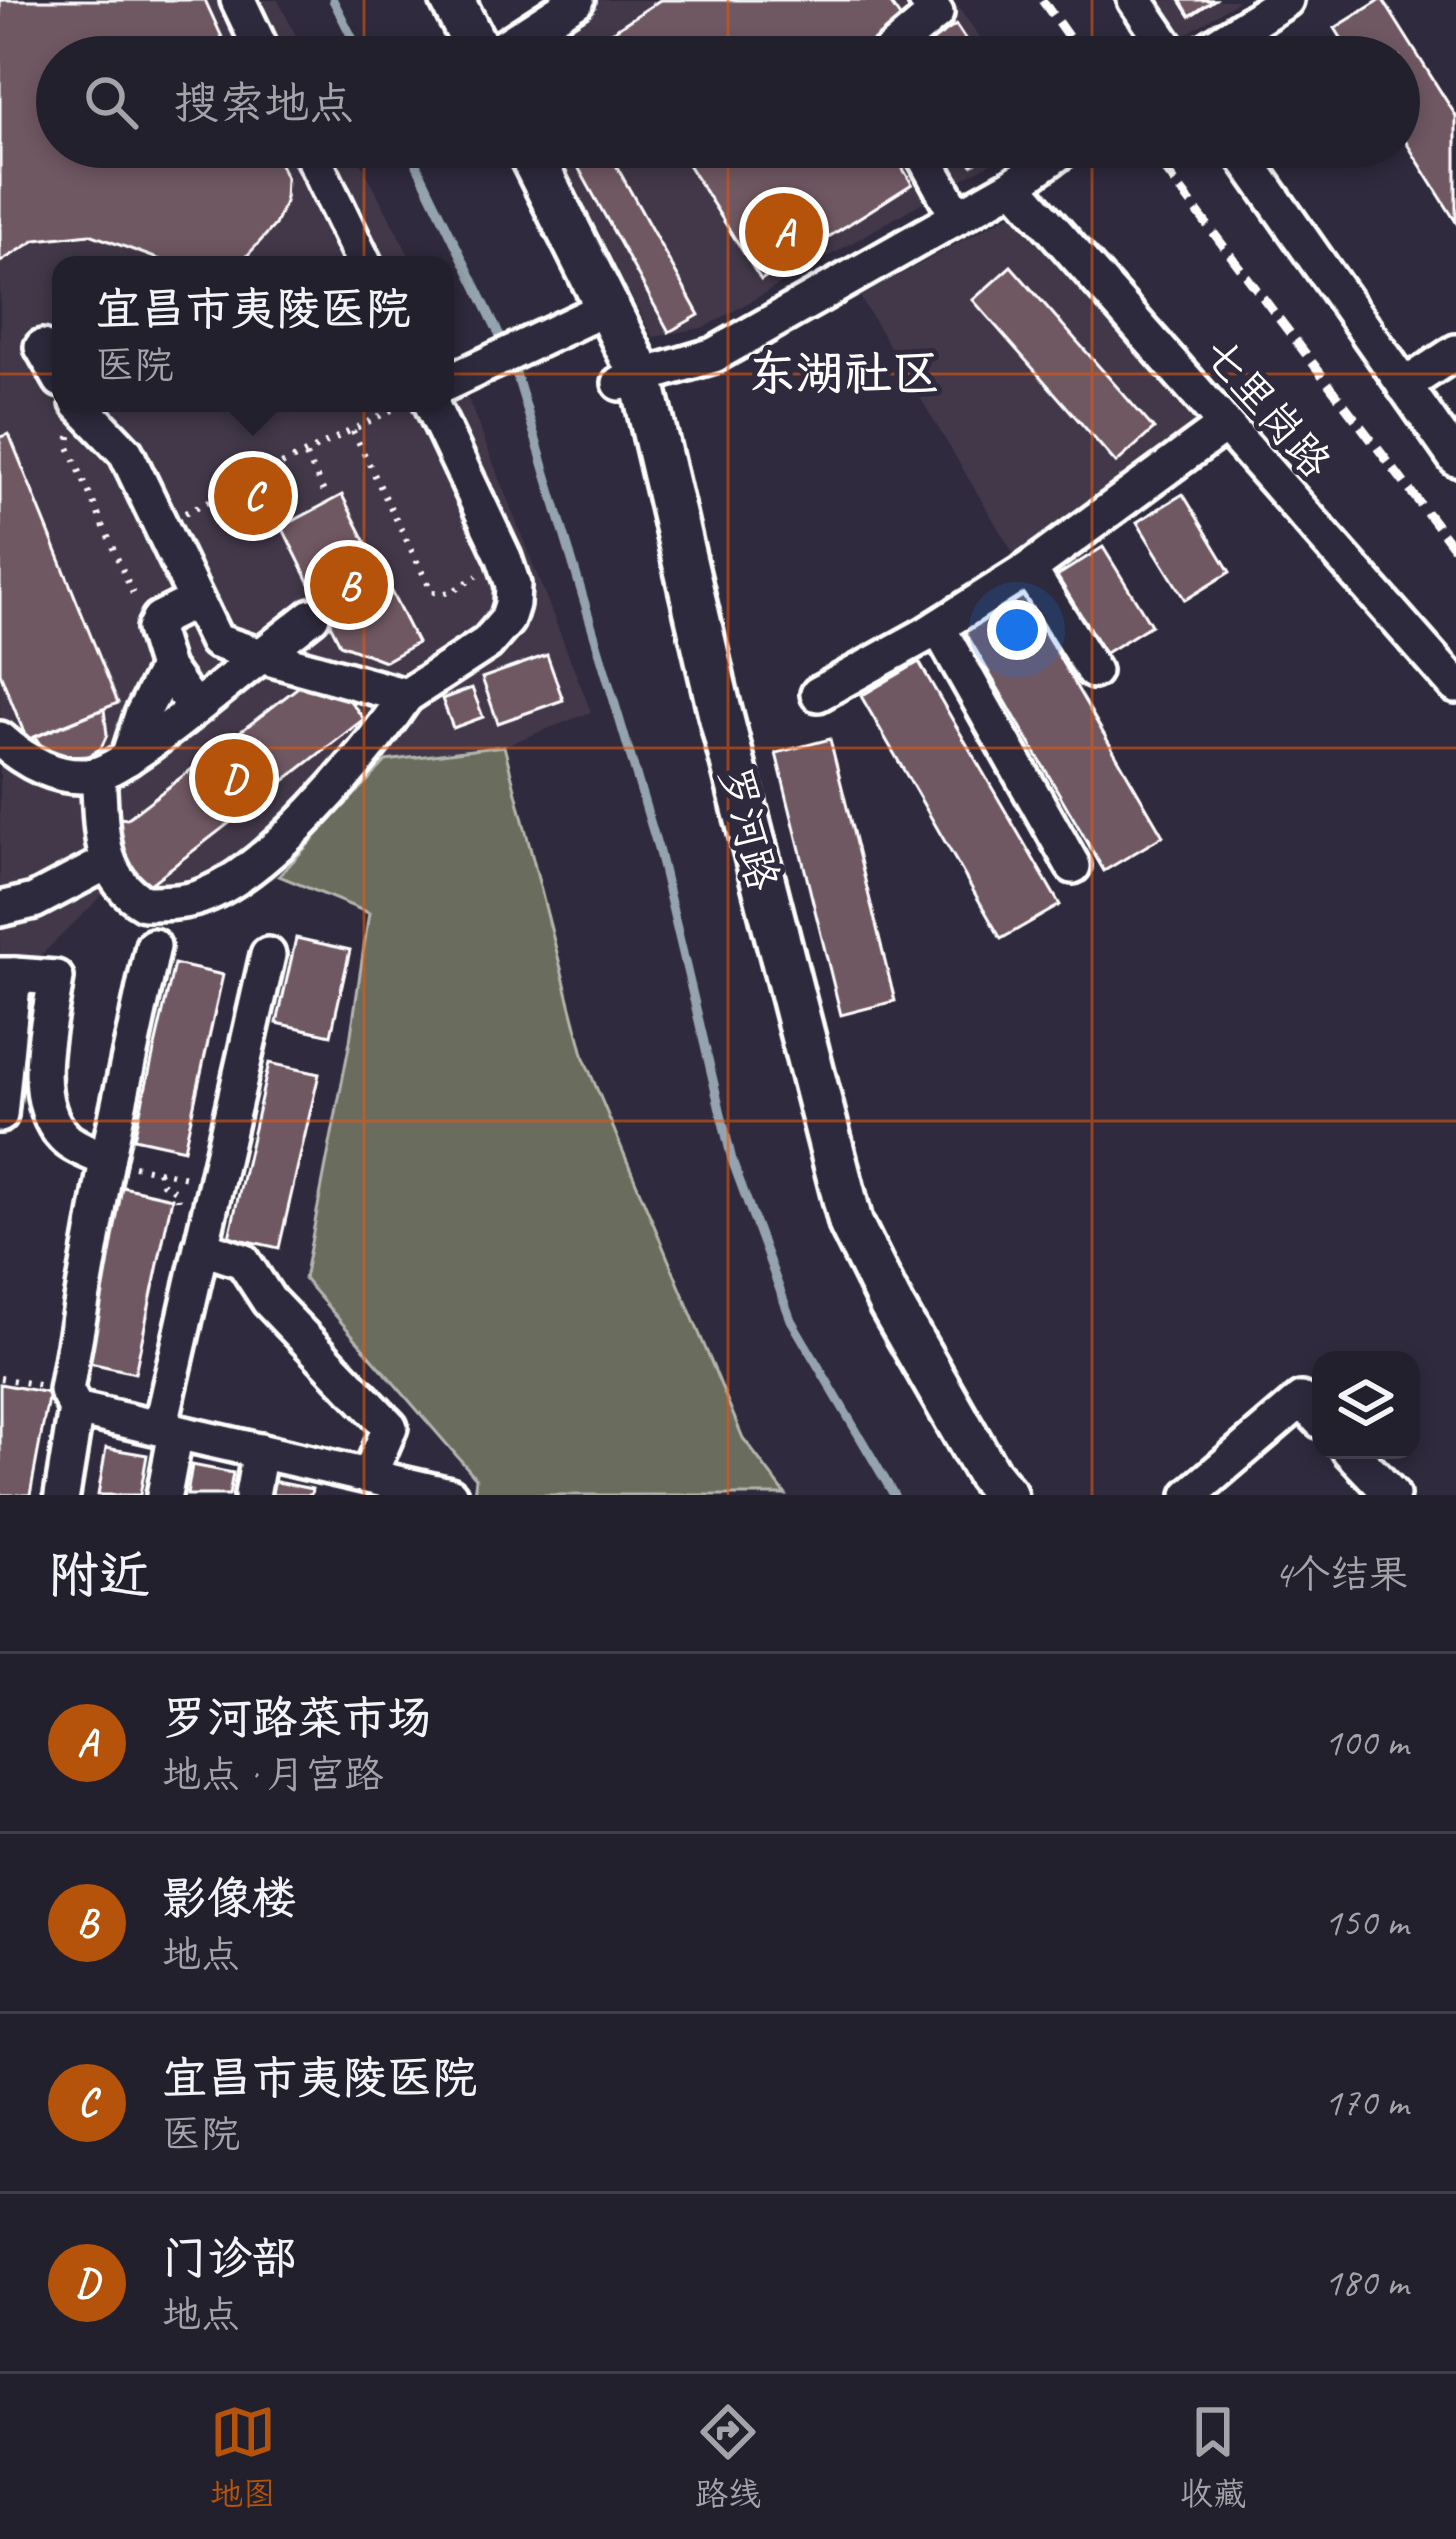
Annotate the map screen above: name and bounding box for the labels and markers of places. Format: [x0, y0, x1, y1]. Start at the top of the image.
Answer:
pin: A [745, 187, 823, 277]
pin: C [214, 451, 292, 541]
pin: B [310, 540, 388, 630]
pin: D [195, 733, 273, 823]

